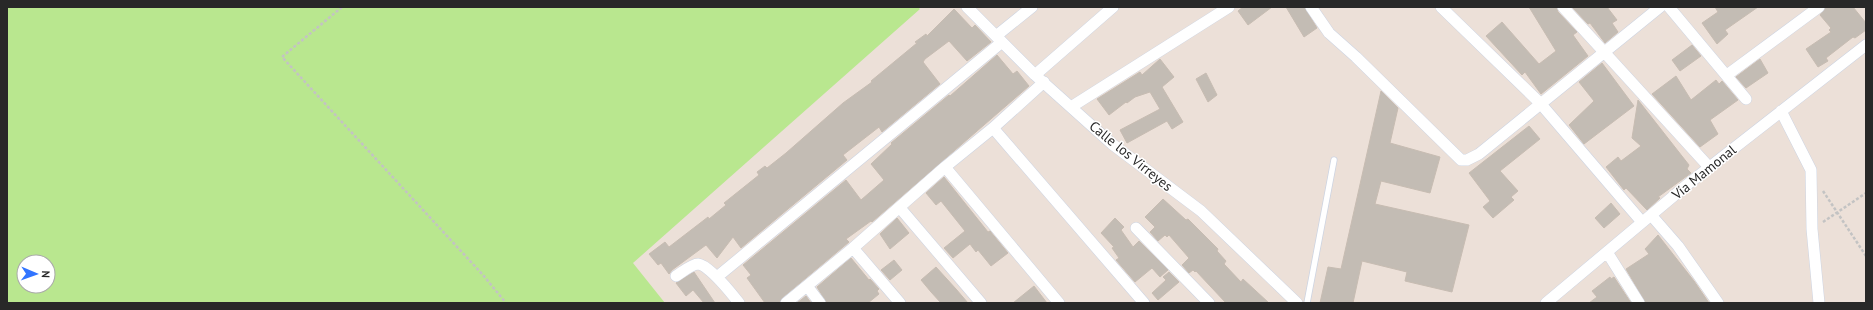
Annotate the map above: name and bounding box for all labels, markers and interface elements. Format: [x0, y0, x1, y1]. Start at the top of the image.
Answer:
street label: Calle los Virreyes [1086, 117, 1176, 195]
street label: Vía Mamonal [1668, 141, 1740, 204]
north arrow [16, 254, 56, 294]
text: N [39, 270, 53, 278]

